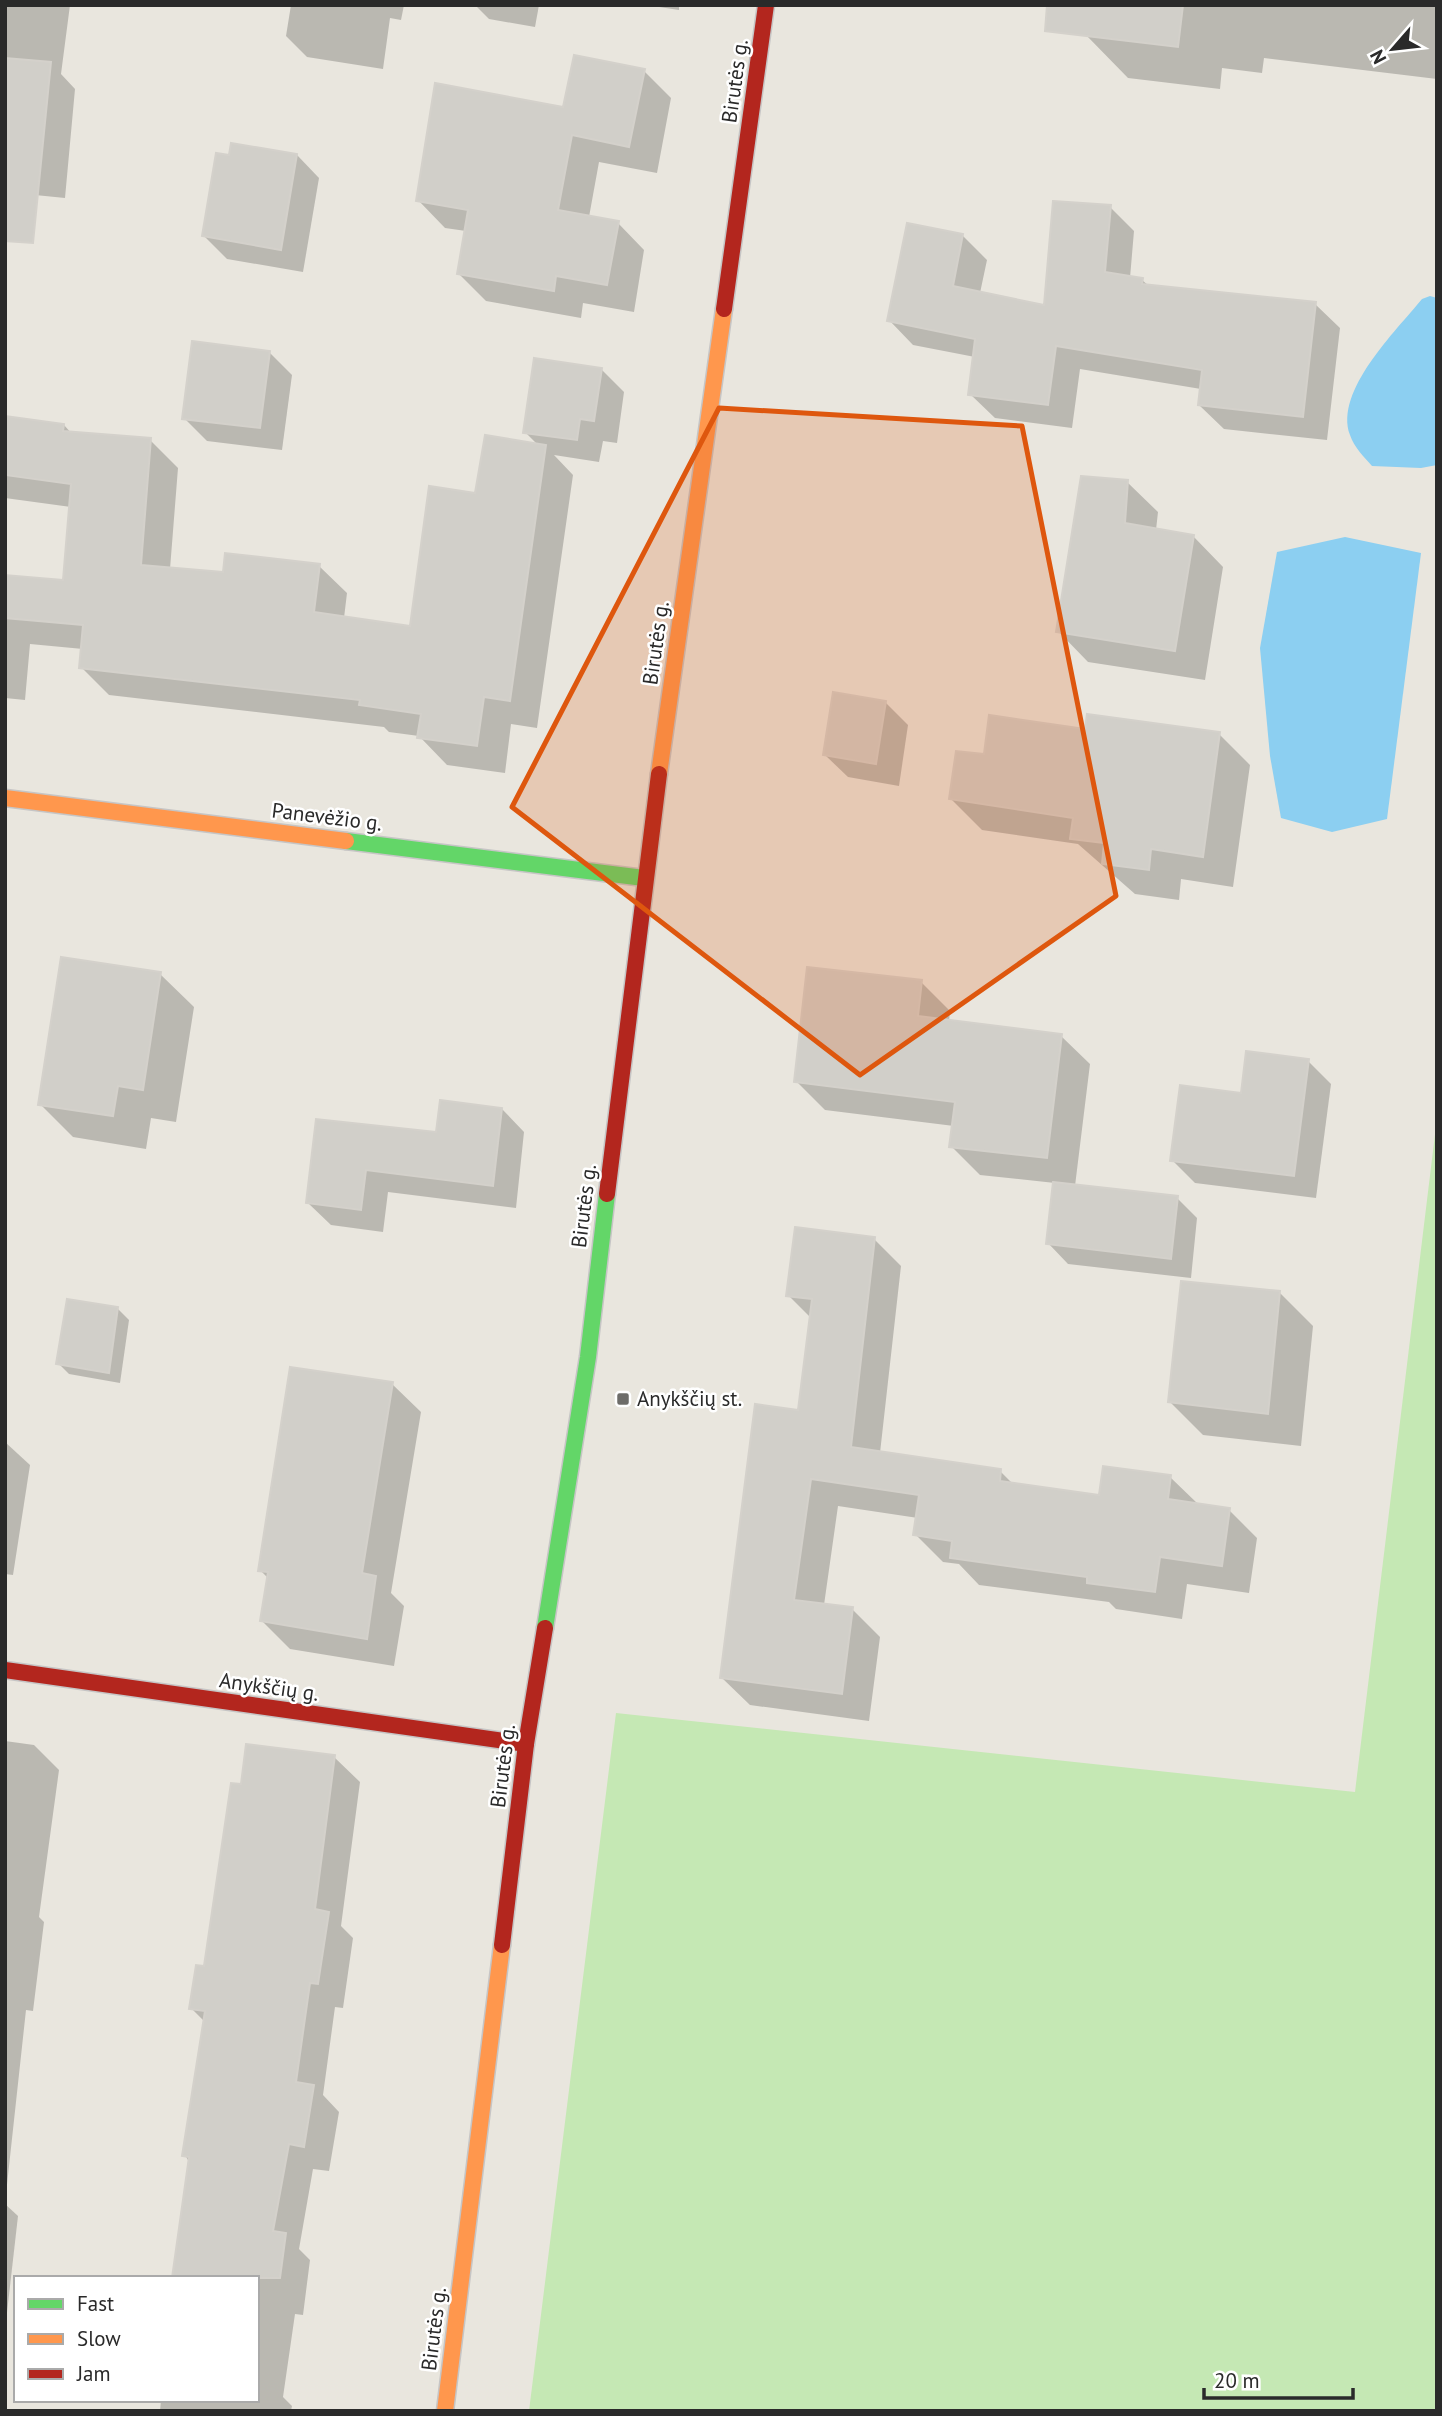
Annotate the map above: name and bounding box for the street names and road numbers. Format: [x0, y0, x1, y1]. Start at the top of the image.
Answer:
street label: Birutės g. [715, 37, 754, 124]
street label: Birutės g. [636, 599, 675, 686]
street label: Panevėžio g. [270, 796, 384, 837]
street label: Birutės g. [565, 1163, 602, 1249]
street label: Anykščių g. [218, 1666, 321, 1707]
street label: Birutės g. [484, 1723, 521, 1809]
street label: Birutės g. [415, 2286, 452, 2372]

